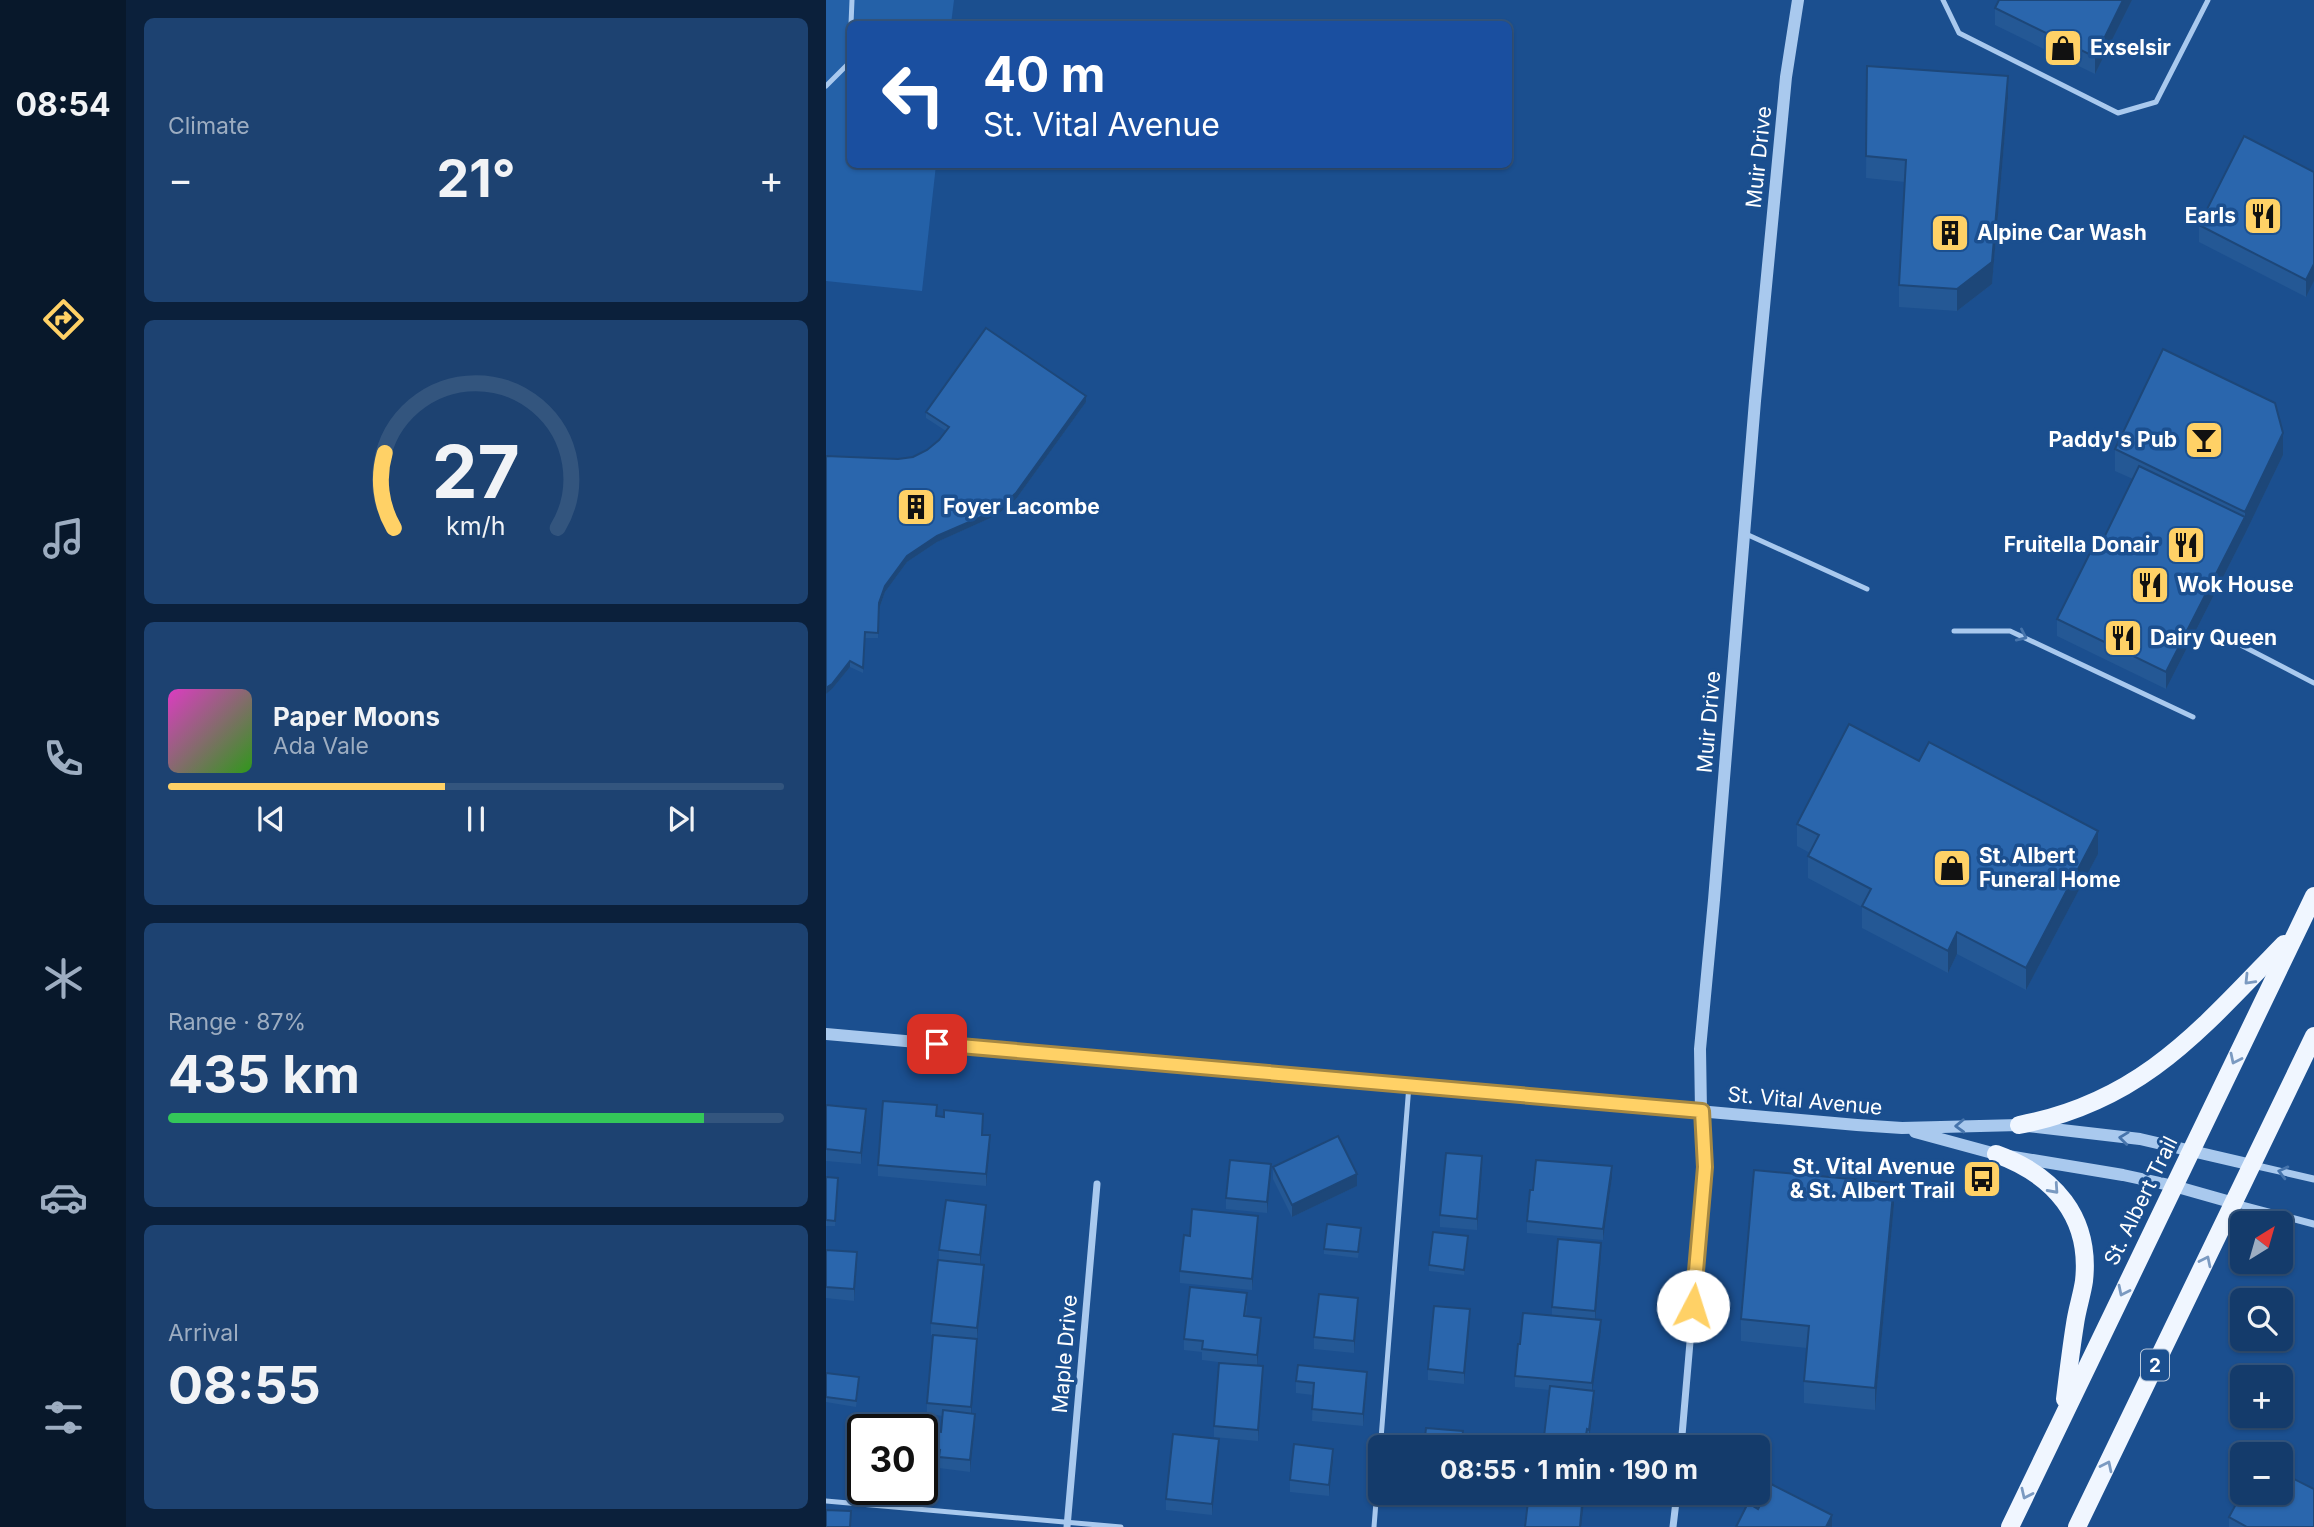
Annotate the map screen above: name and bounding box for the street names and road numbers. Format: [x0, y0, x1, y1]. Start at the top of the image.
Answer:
street label: Muir Drive [1741, 105, 1776, 209]
street label: Muir Drive [1692, 670, 1725, 774]
street label: St. Vital Avenue [1727, 1081, 1884, 1120]
street label: St. Albert Trail [2099, 1132, 2183, 1269]
street label: Maple Drive [1047, 1294, 1082, 1414]
road number: 2 [2141, 1350, 2169, 1380]

